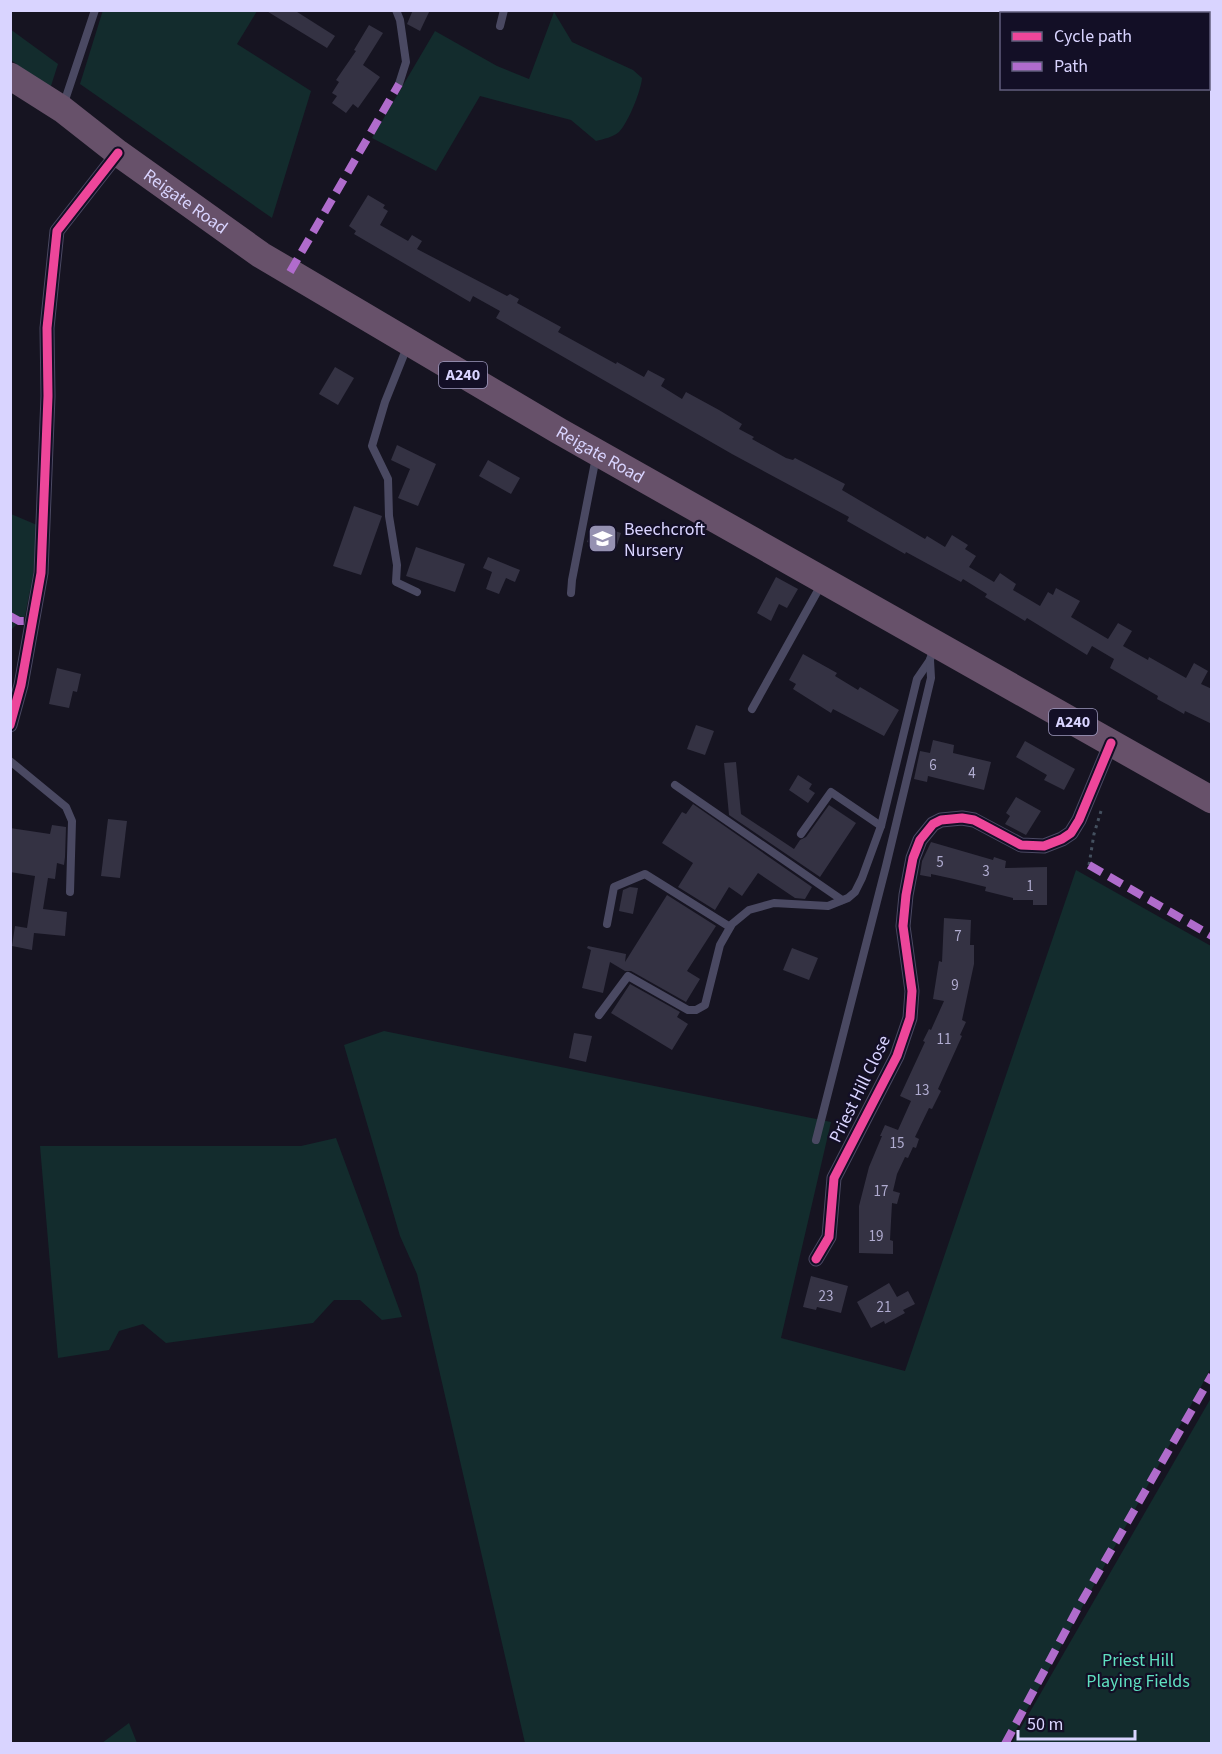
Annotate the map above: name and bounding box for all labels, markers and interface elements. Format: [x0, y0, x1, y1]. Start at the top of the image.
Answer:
legend [1000, 12, 1210, 90]
text: Cycle path [1054, 24, 1132, 49]
text: Path [1054, 54, 1088, 79]
street label: Reigate Road [139, 163, 233, 240]
road number: A240 [439, 362, 487, 388]
street label: Reigate Road [551, 419, 649, 489]
place label: Beechcroft Nursery [624, 517, 705, 563]
school or university icon: Beechcroft Nursery [587, 523, 619, 555]
road number: A240 [1049, 709, 1097, 735]
house number: 6 [929, 755, 937, 776]
house number: 4 [968, 763, 976, 784]
house number: 5 [936, 852, 944, 873]
house number: 3 [982, 861, 990, 882]
house number: 1 [1026, 876, 1034, 897]
house number: 7 [954, 926, 962, 947]
house number: 9 [951, 975, 959, 996]
house number: 11 [937, 1029, 951, 1050]
street label: Priest Hill Close [823, 1031, 897, 1147]
house number: 13 [915, 1080, 929, 1101]
house number: 15 [890, 1133, 904, 1154]
house number: 17 [874, 1181, 888, 1202]
house number: 19 [869, 1226, 883, 1247]
house number: 23 [819, 1286, 833, 1307]
house number: 21 [877, 1297, 891, 1318]
park label: Priest Hill Playing Fields [1086, 1648, 1190, 1694]
scale bar [1018, 1703, 1135, 1741]
text: 50 m [1027, 1712, 1063, 1737]

